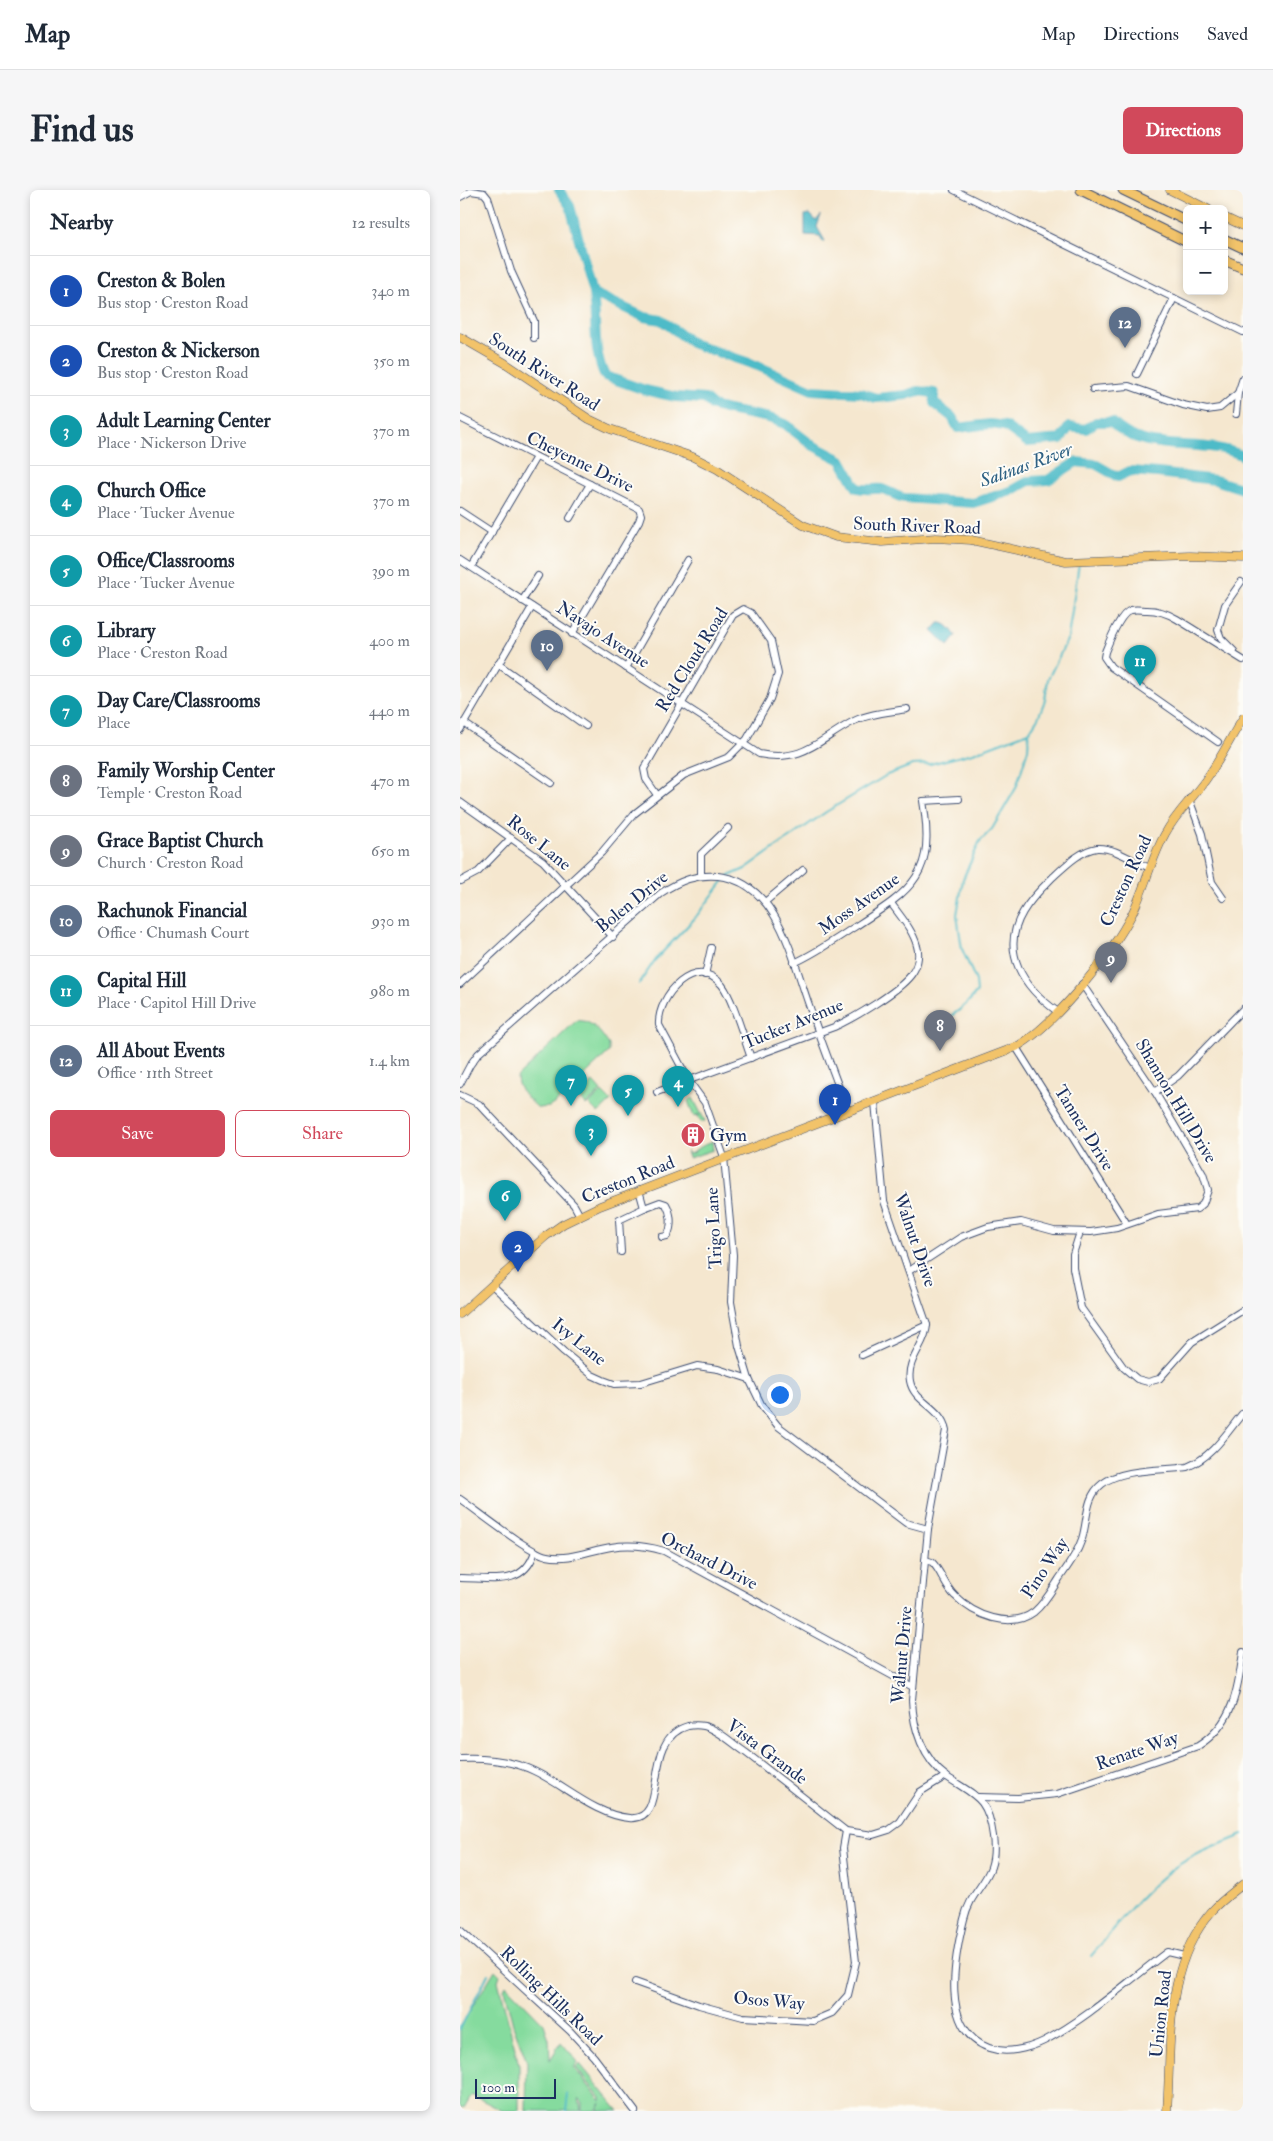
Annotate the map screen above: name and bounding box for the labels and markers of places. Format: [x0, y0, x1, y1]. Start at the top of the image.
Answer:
pin: 12 [1109, 307, 1141, 348]
pin: 10 [531, 630, 563, 671]
pin: 11 [1124, 645, 1156, 686]
pin: 9 [1095, 942, 1127, 983]
pin: 8 [924, 1010, 956, 1051]
pin: 7 [555, 1065, 587, 1106]
pin: 4 [662, 1066, 694, 1107]
pin: 5 [612, 1075, 644, 1116]
pin: 1 [819, 1084, 851, 1125]
pin: 3 [575, 1115, 607, 1156]
building icon: Gym [680, 1122, 706, 1148]
place label: Gym [710, 1124, 747, 1147]
pin: 6 [489, 1180, 521, 1221]
pin: 2 [502, 1231, 534, 1272]

